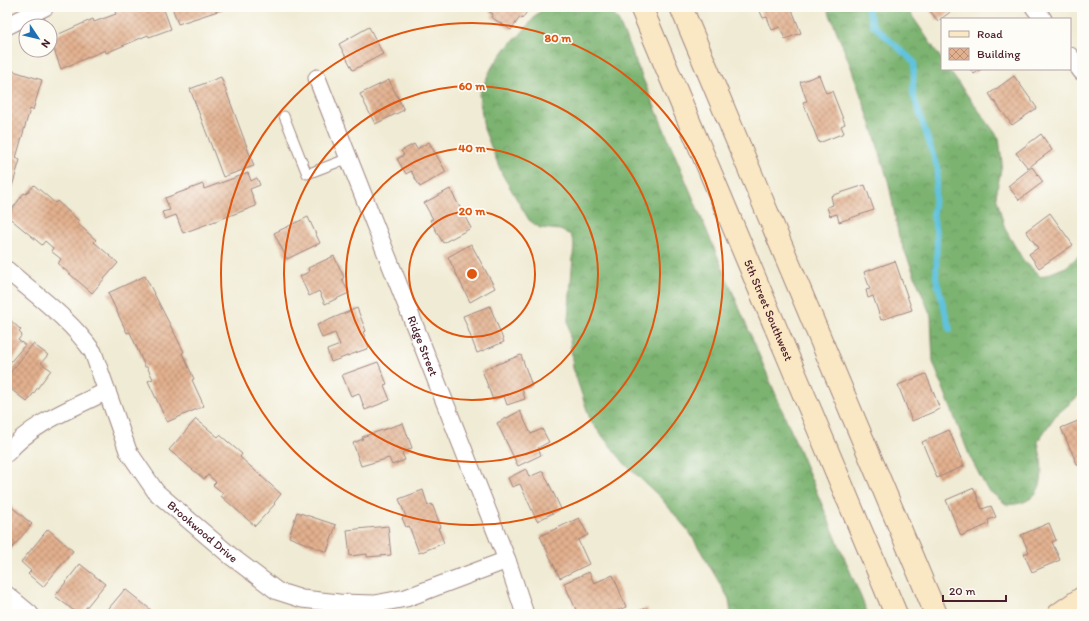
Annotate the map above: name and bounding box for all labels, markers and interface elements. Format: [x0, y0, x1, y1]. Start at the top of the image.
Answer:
north arrow [18, 18, 58, 58]
legend [941, 18, 1071, 70]
text: Road [977, 27, 1003, 41]
text: 80 m [545, 31, 572, 45]
text: N [38, 37, 53, 50]
text: Building [977, 47, 1021, 61]
text: 60 m [459, 79, 486, 93]
text: 40 m [458, 141, 487, 155]
text: 20 m [459, 204, 486, 218]
street label: 5th Street Southwest [741, 258, 796, 364]
centre of rings [465, 267, 479, 281]
street label: Ridge Street [404, 314, 441, 379]
street label: Brookwood Drive [165, 498, 240, 566]
scale bar [943, 577, 1006, 603]
text: 20 m [949, 584, 976, 598]

